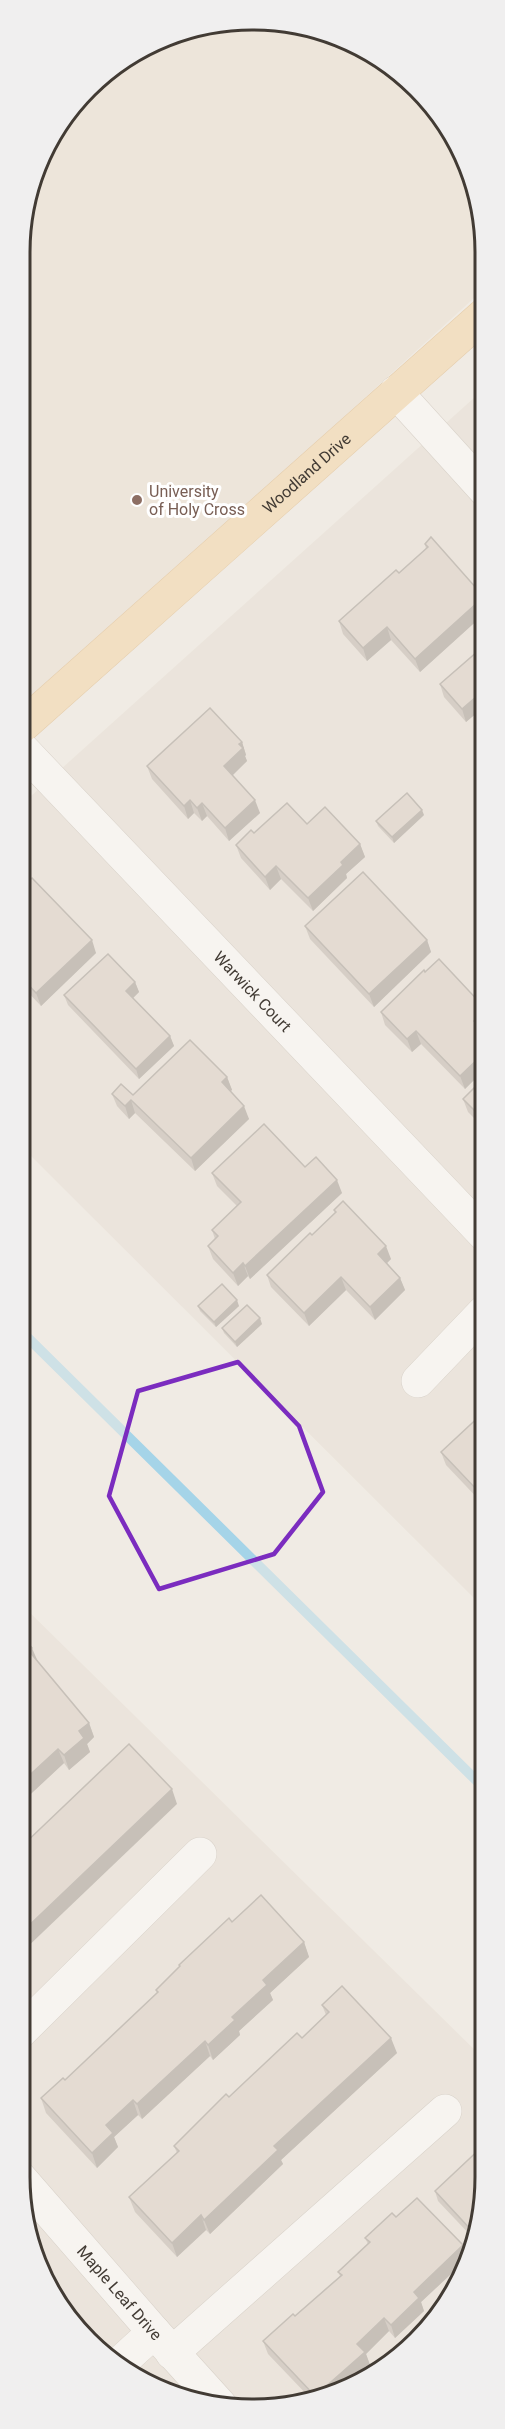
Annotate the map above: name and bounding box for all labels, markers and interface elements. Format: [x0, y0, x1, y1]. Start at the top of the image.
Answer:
street label: Woodland Drive [259, 429, 355, 518]
place label: University of Holy Cross [149, 482, 245, 519]
marker: University of Holy Cross [130, 493, 144, 507]
street label: Warwick Court [210, 947, 295, 1036]
street label: Maple Leaf Drive [73, 2242, 166, 2344]

